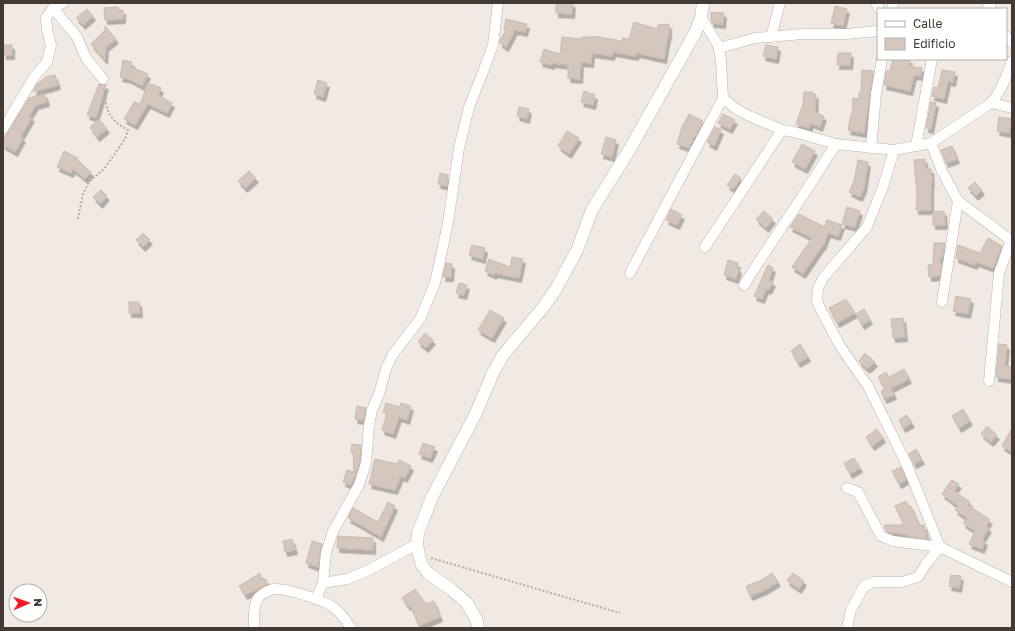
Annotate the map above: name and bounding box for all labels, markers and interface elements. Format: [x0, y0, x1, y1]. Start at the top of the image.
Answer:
legend [877, 8, 1007, 60]
text: Calle [913, 16, 943, 31]
text: Edificio [913, 36, 955, 51]
north arrow [8, 583, 48, 623]
text: N [32, 598, 45, 607]

